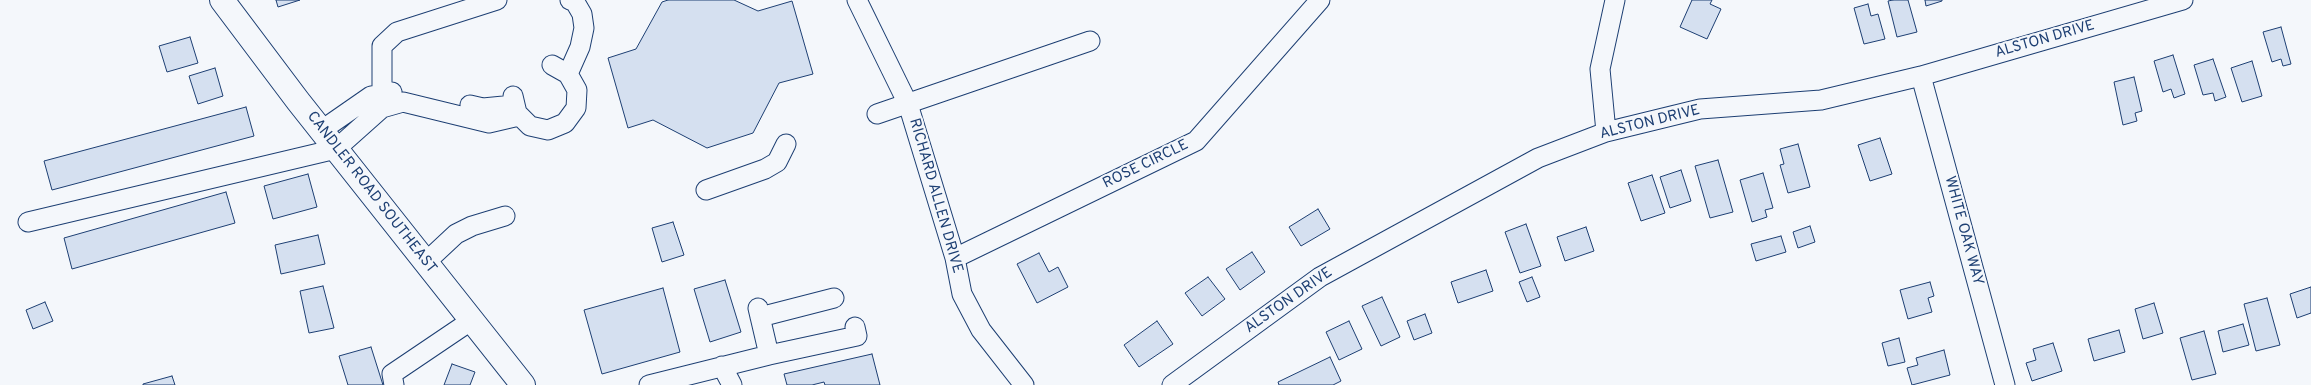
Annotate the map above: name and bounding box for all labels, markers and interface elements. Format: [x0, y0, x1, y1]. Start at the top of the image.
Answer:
street label: ALSTON DRIVE [1993, 17, 2097, 63]
street label: ALSTON DRIVE [1598, 102, 1702, 144]
street label: CANDLER ROAD SOUTHEAST [302, 108, 440, 278]
street label: RICHARD ALLEN DRIVE [904, 117, 966, 275]
street label: ROSE CIRCLE [1100, 137, 1192, 193]
street label: WHITE OAK WAY [1940, 174, 1986, 288]
street label: ALSTON DRIVE [1242, 264, 1336, 338]

